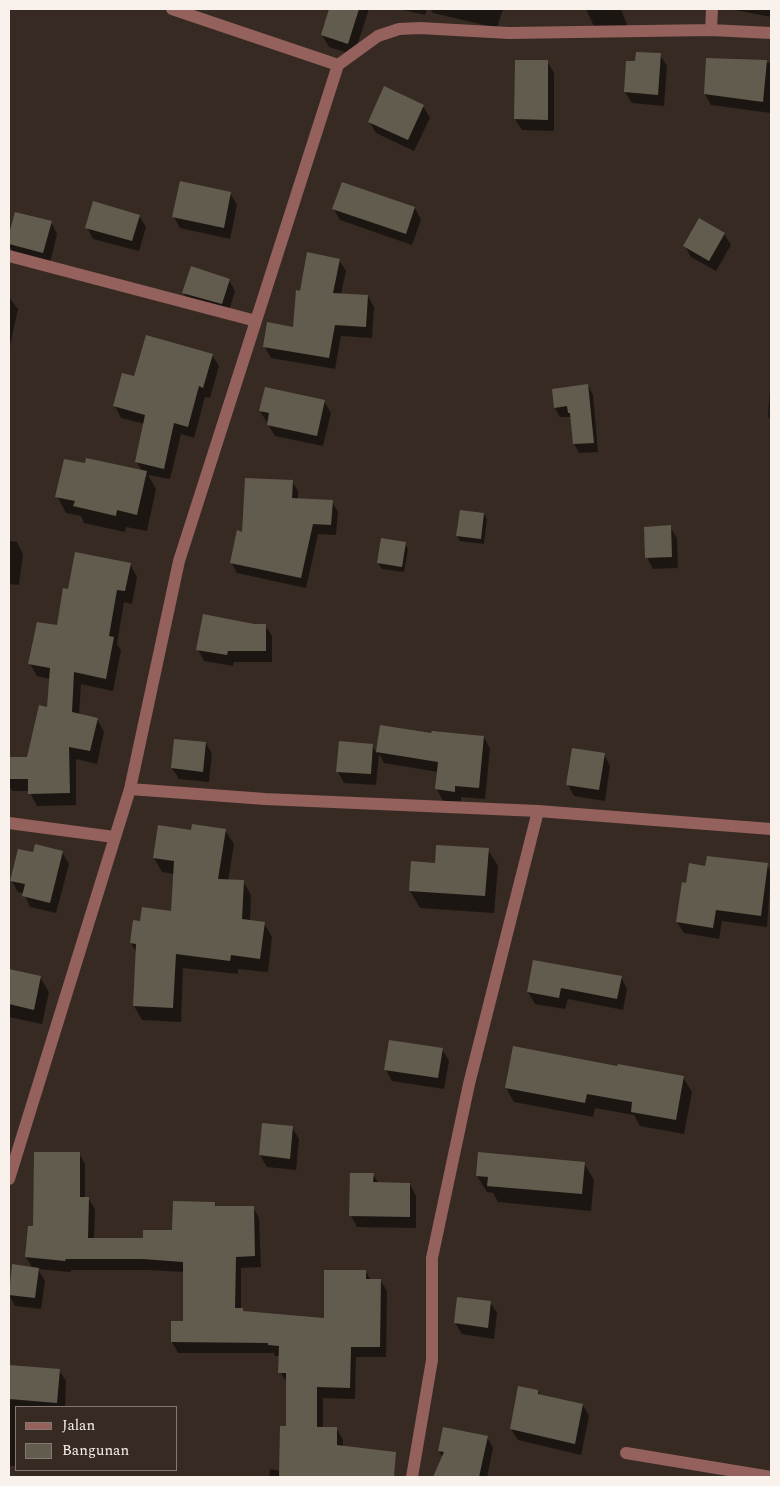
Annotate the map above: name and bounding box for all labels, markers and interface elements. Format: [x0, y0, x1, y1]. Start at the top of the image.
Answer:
legend [15, 1406, 178, 1471]
text: Jalan [62, 1414, 95, 1437]
text: Bangunan [62, 1439, 129, 1462]

